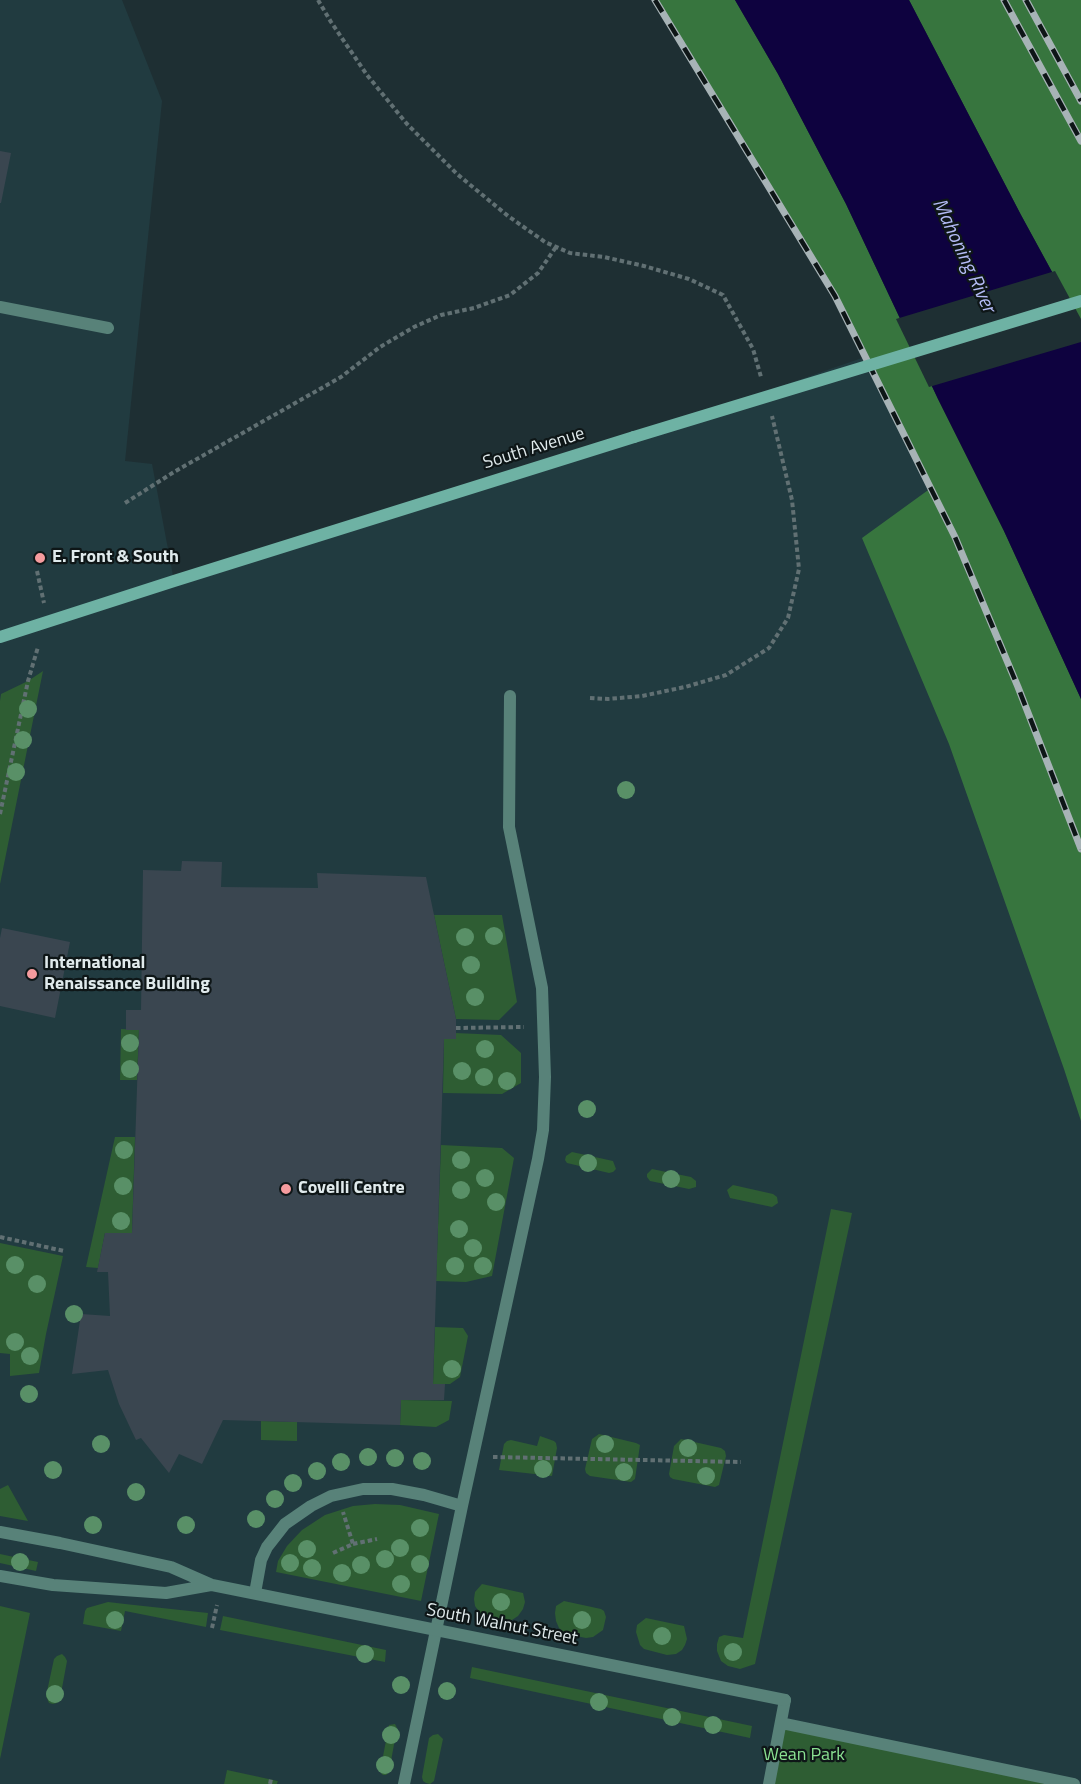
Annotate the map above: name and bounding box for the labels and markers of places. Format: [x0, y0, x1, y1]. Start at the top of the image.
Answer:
place label: E. Front & South [52, 547, 179, 569]
marker: E. Front & South [33, 551, 47, 565]
place label: International Renaissance Building [44, 953, 210, 996]
marker: International Renaissance Building [25, 967, 39, 981]
place label: Covelli Centre [298, 1178, 405, 1200]
marker: Covelli Centre [279, 1182, 293, 1196]

